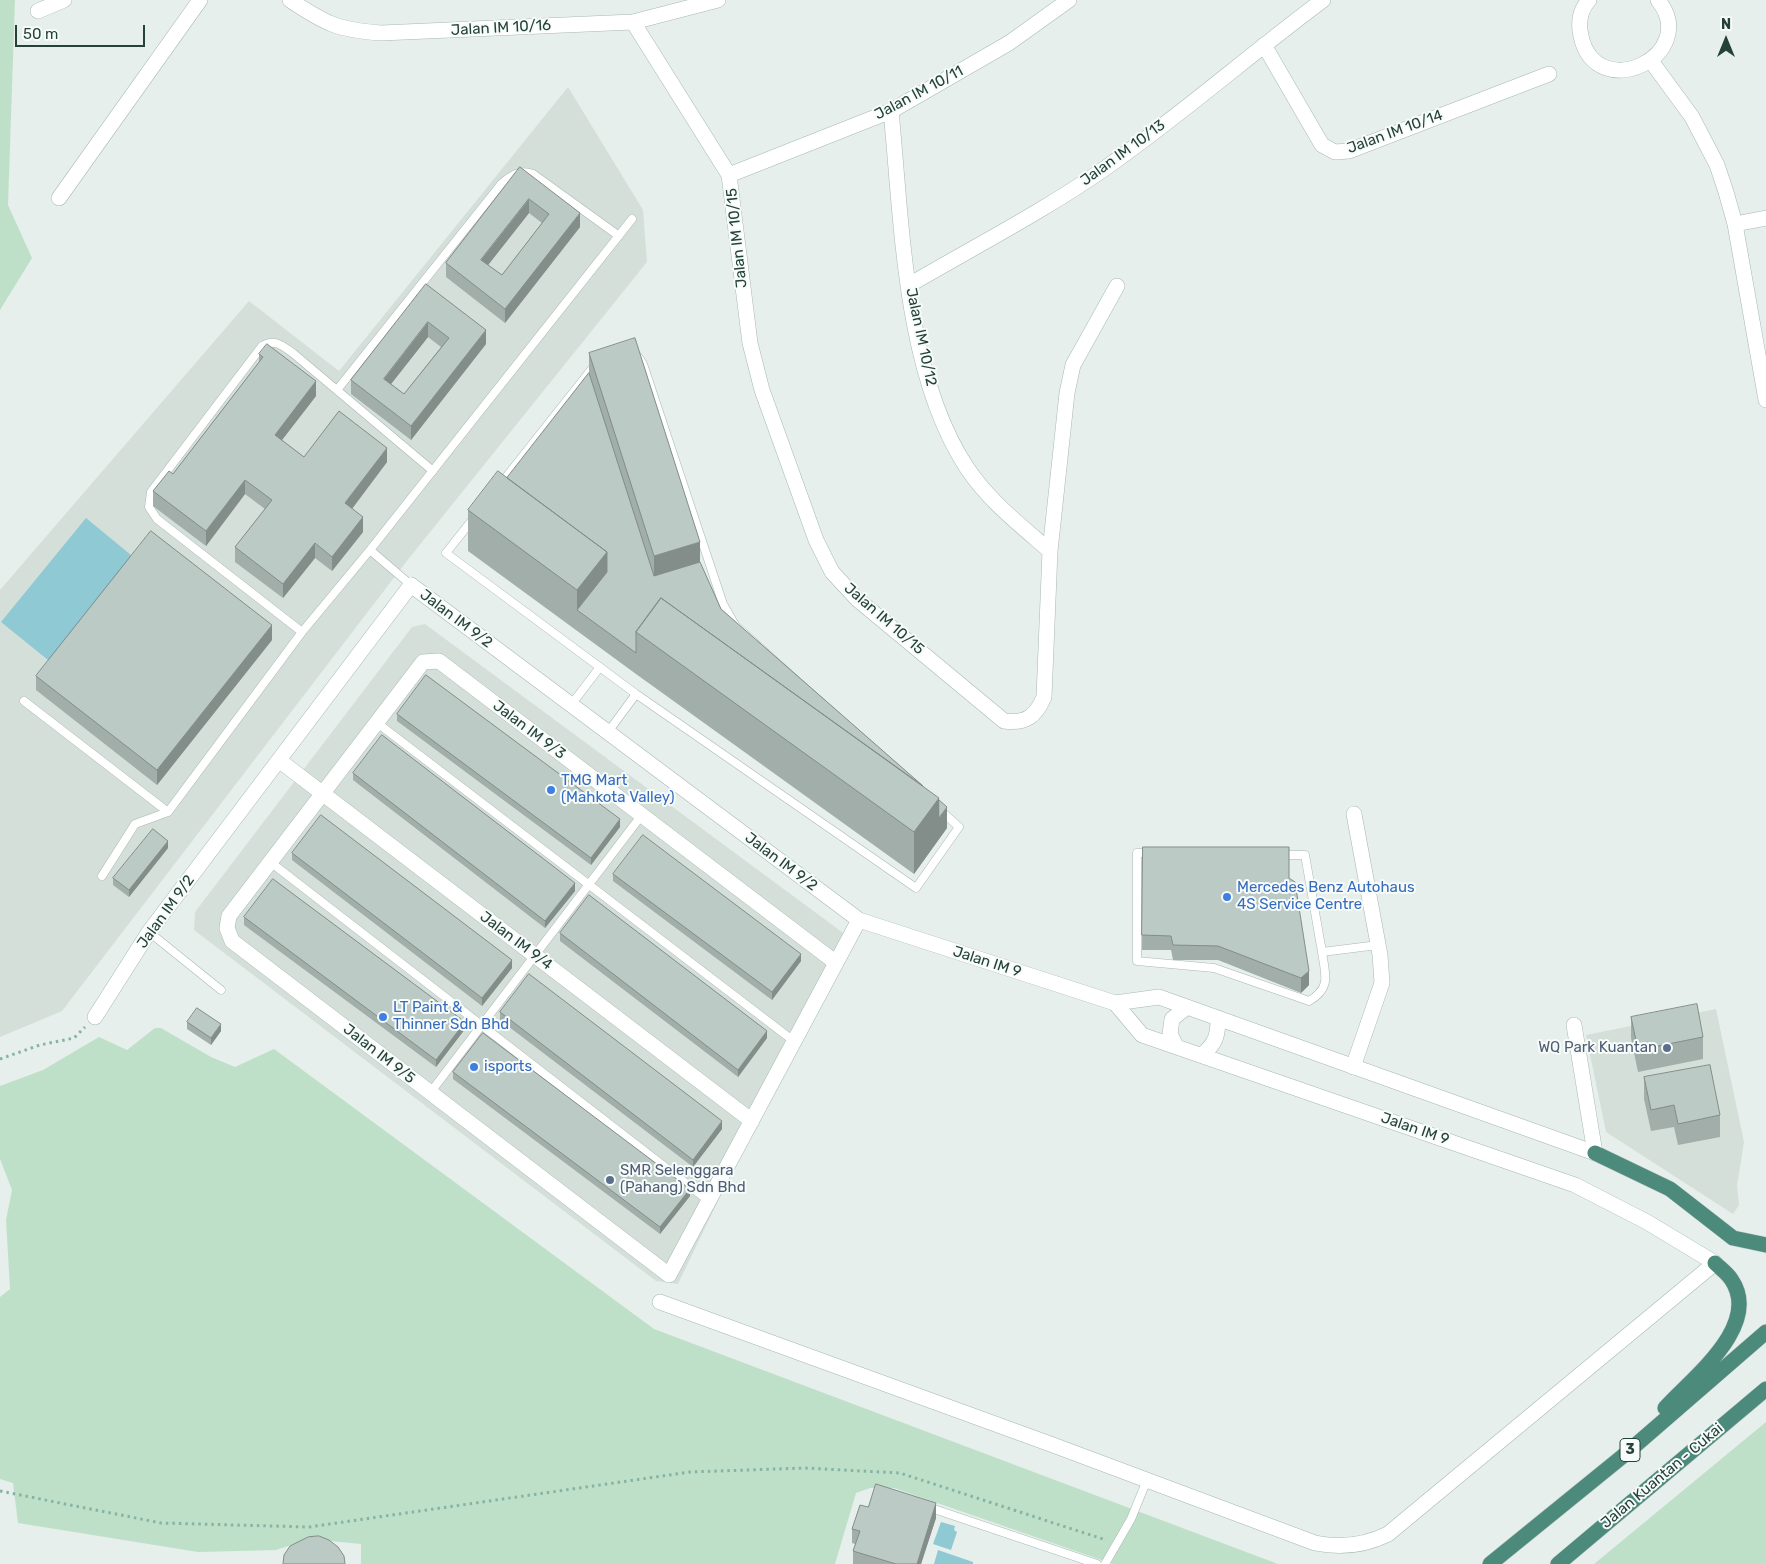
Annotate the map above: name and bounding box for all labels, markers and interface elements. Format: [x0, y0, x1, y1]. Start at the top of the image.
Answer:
scale bar [18, 15, 148, 47]
north arrow [1701, 15, 1751, 65]
street label: Jalan IM 10/16 [450, 16, 552, 40]
text: N [1721, 16, 1731, 33]
text: 50 m [23, 25, 58, 43]
street label: Jalan IM 10/11 [872, 62, 966, 124]
street label: Jalan IM 10/14 [1345, 106, 1445, 158]
street label: Jalan IM 10/13 [1077, 116, 1169, 190]
street label: Jalan IM 10/15 [723, 187, 751, 289]
street label: Jalan IM 10/12 [902, 286, 940, 388]
street label: Jalan IM 10/15 [840, 579, 928, 659]
street label: Jalan IM 9/2 [416, 586, 496, 652]
street label: Jalan IM 9/3 [489, 697, 569, 763]
place label: TMG Mart (Mahkota Valley) [561, 772, 675, 807]
marker: TMG Mart (Mahkota Valley) [545, 784, 557, 796]
street label: Jalan IM 9/2 [741, 829, 821, 895]
street label: Jalan IM 9/2 [133, 872, 199, 952]
place label: Mercedes Benz Autohaus 4S Service Centre [1237, 879, 1415, 914]
marker: Mercedes Benz Autohaus 4S Service Centre [1221, 891, 1233, 903]
street label: Jalan IM 9/4 [476, 908, 556, 974]
street label: Jalan IM 9 [950, 942, 1024, 982]
place label: LT Paint & Thinner Sdn Bhd [393, 999, 509, 1034]
marker: LT Paint & Thinner Sdn Bhd [377, 1011, 389, 1023]
street label: Jalan IM 9/5 [339, 1020, 419, 1088]
place label: WQ Park Kuantan [1538, 1039, 1657, 1057]
marker: WQ Park Kuantan [1661, 1042, 1673, 1054]
place label: isports [484, 1058, 532, 1076]
marker: isports [468, 1061, 480, 1073]
street label: Jalan IM 9 [1379, 1109, 1451, 1149]
place label: SMR Selenggara (Pahang) Sdn Bhd [620, 1162, 746, 1197]
marker: SMR Selenggara (Pahang) Sdn Bhd [604, 1174, 616, 1186]
street label: Jalan Kuantan - Cukai [1597, 1420, 1727, 1532]
road number: 3 [1620, 1438, 1640, 1462]

